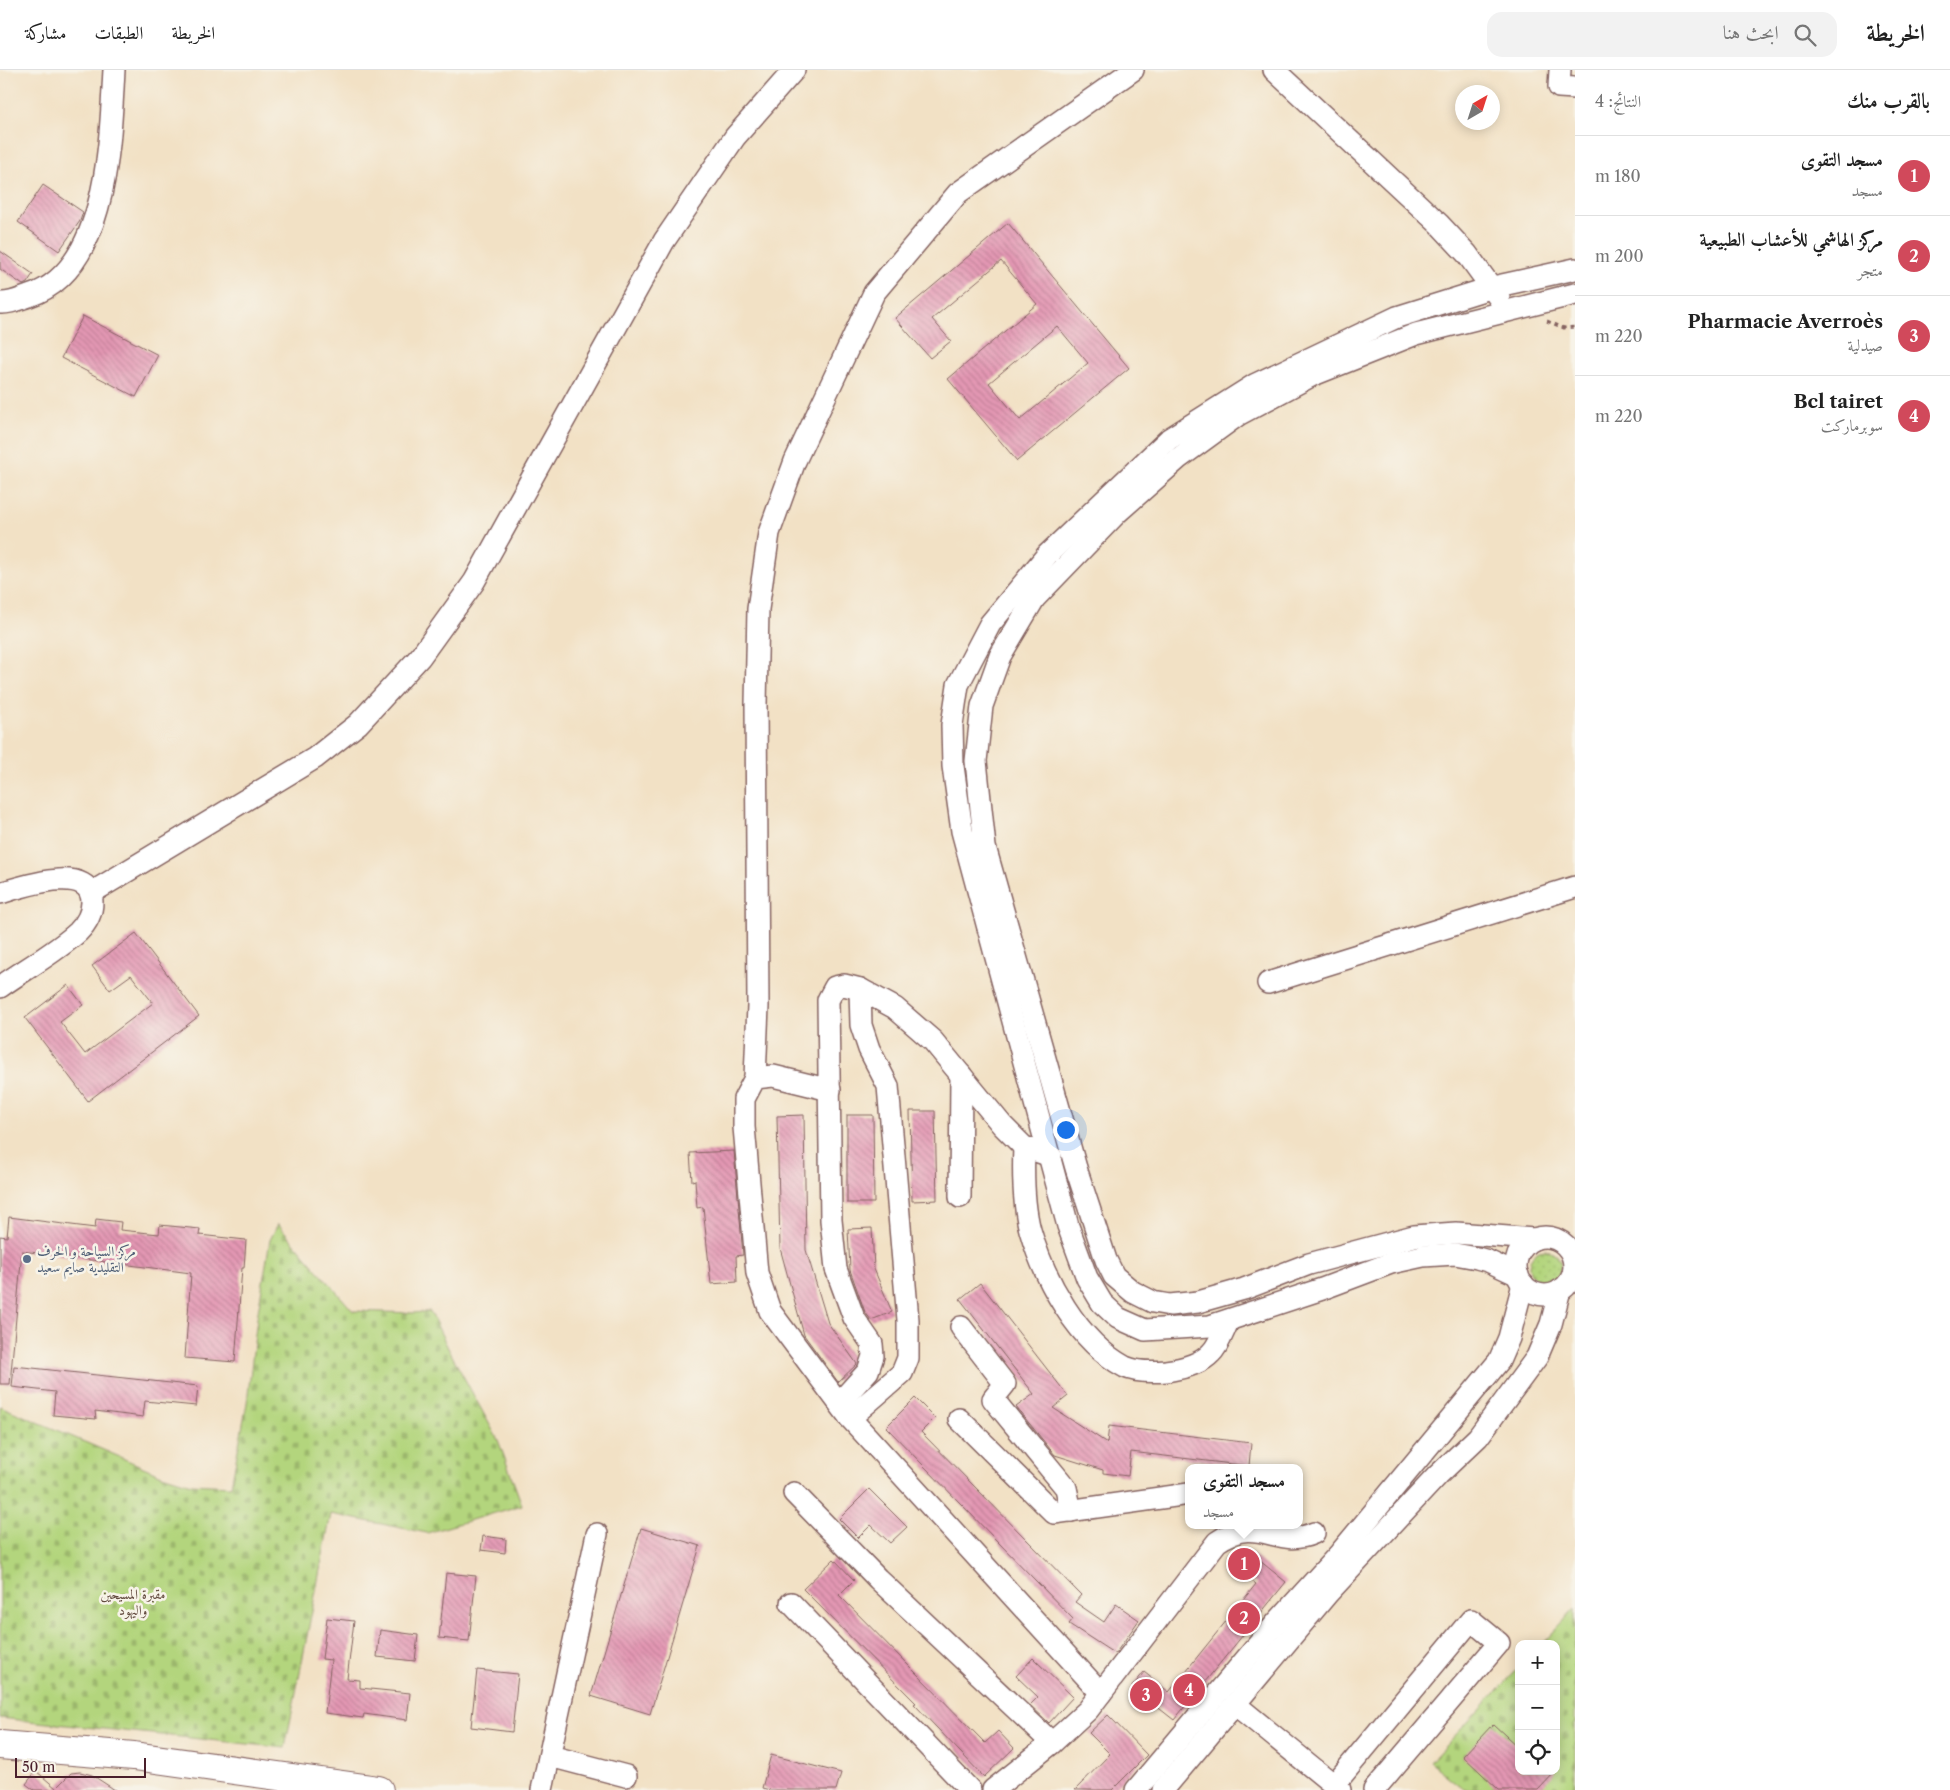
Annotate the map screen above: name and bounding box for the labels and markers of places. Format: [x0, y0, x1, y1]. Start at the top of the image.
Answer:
place label: مركز السياحة و الحرف التقليدية صايم سعيد [37, 1242, 136, 1280]
marker: مركز السياحة و الحرف التقليدية صايم سعيد [21, 1253, 33, 1265]
pin: 1 [1228, 1545, 1260, 1583]
pin: 2 [1228, 1599, 1260, 1637]
pin: 4 [1173, 1671, 1205, 1709]
pin: 3 [1130, 1676, 1162, 1714]

